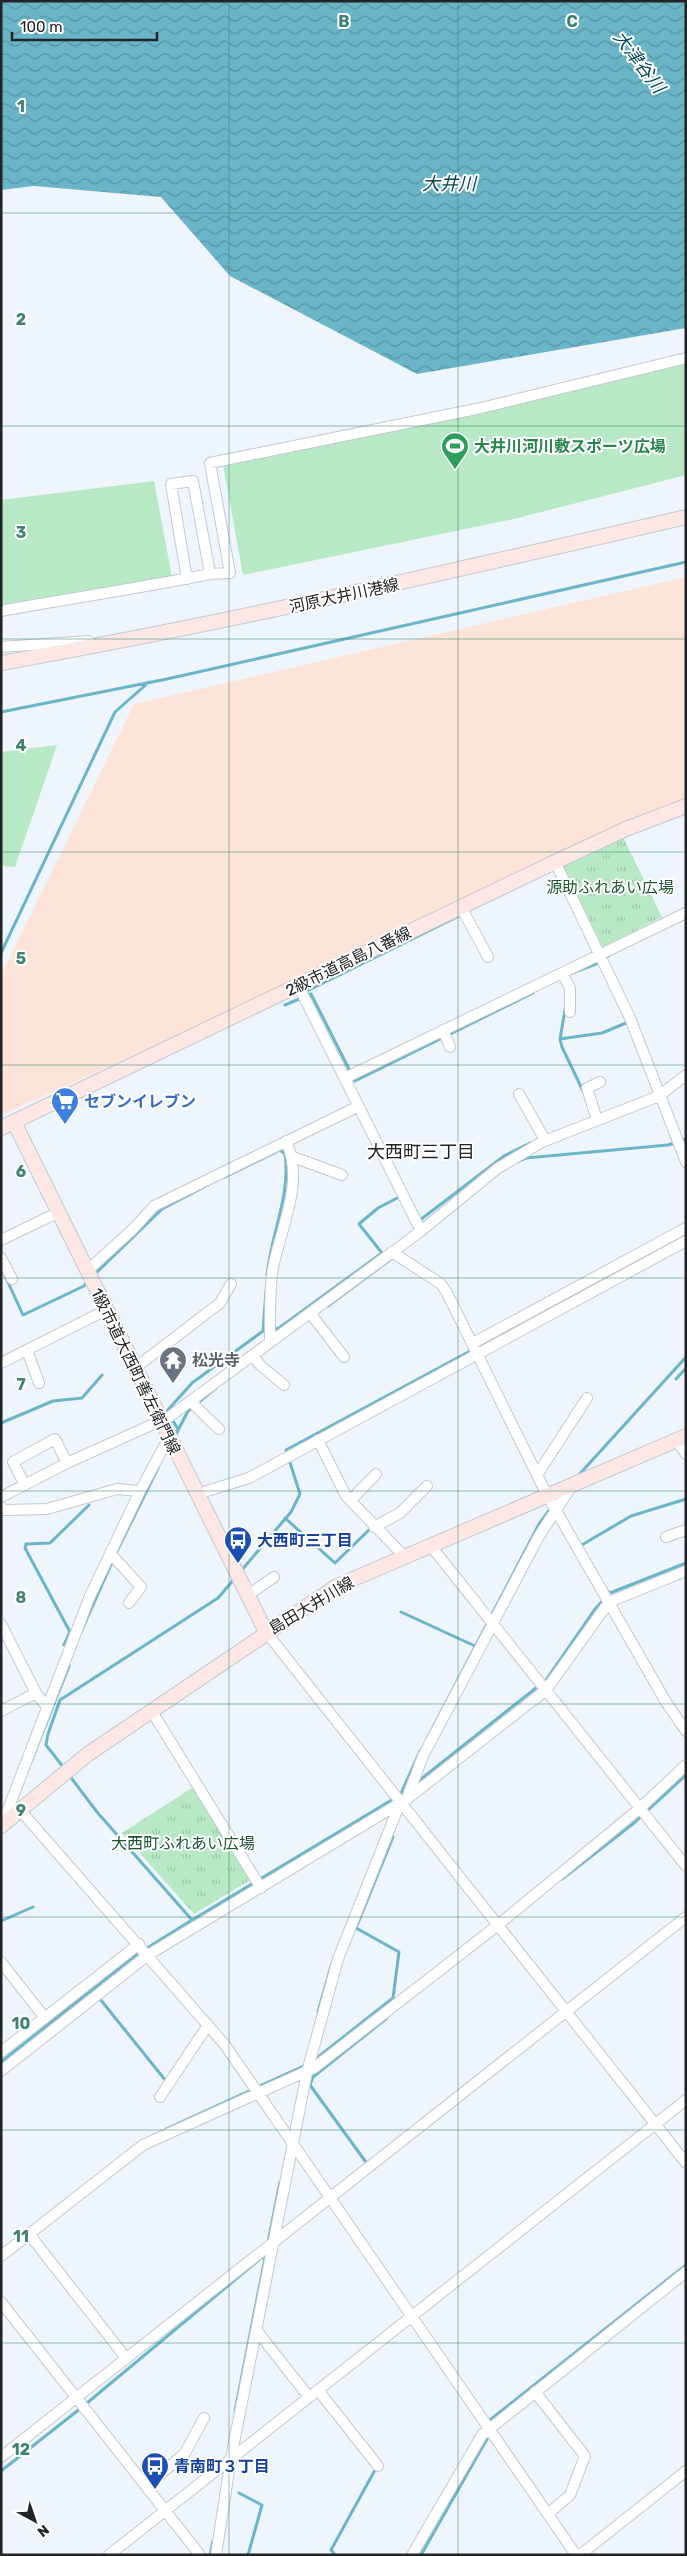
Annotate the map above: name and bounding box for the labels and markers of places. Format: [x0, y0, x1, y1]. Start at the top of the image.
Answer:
sports icon: 大井川河川敷スポーツ広場 [440, 431, 470, 470]
place label: 大井川河川敷スポーツ広場 [474, 437, 666, 456]
supermarket icon: セブンイレブン [50, 1086, 80, 1125]
place label: セブンイレブン [84, 1092, 196, 1111]
temple icon: 松光寺 [158, 1345, 188, 1384]
place label: 松光寺 [192, 1351, 240, 1370]
bus stop icon: 大西町三丁目 [223, 1525, 253, 1564]
place label: 大西町三丁目 [257, 1531, 353, 1550]
bus stop icon: 青南町３丁目 [140, 2451, 170, 2490]
place label: 青南町３丁目 [174, 2457, 270, 2476]

